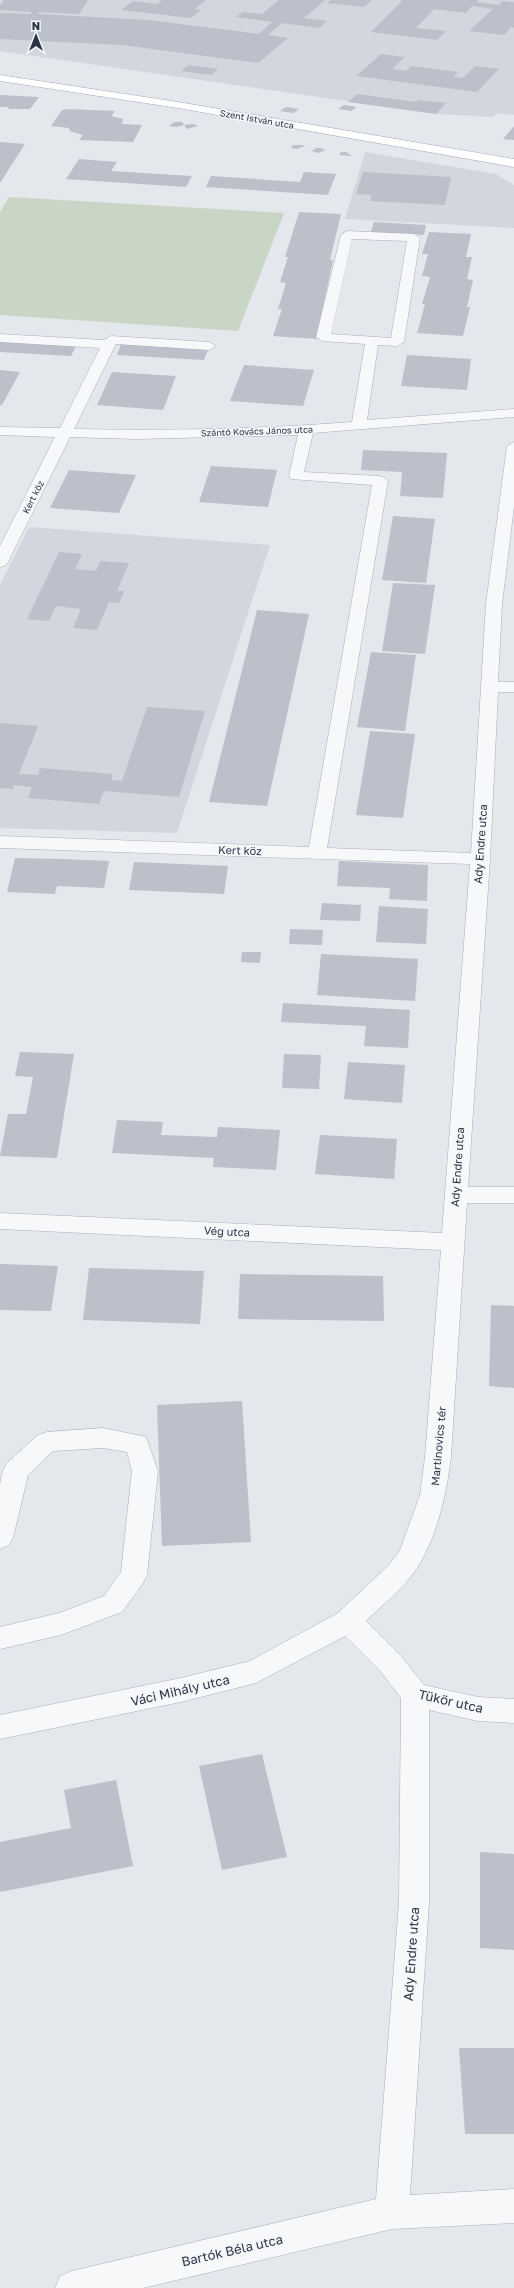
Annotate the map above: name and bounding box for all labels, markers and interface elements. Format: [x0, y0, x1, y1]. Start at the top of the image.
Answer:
north arrow [16, 16, 56, 56]
text: N [32, 19, 40, 32]
street label: Szent István utca [219, 107, 295, 131]
street label: Szántó Kovács János utca [201, 424, 313, 438]
street label: Kert köz [20, 478, 46, 515]
street label: Ady Endre utca [471, 804, 489, 884]
street label: Kert köz [218, 843, 262, 857]
street label: Ady Endre utca [448, 1127, 466, 1207]
street label: Vég utca [204, 1223, 250, 1239]
street label: Martinovics tér [428, 1405, 448, 1486]
street label: Váci Mihály utca [129, 1671, 231, 1709]
street label: Tükör utca [417, 1686, 485, 1716]
street label: Ady Endre utca [400, 1906, 422, 2002]
street label: Bartók Béla utca [180, 2231, 284, 2269]

